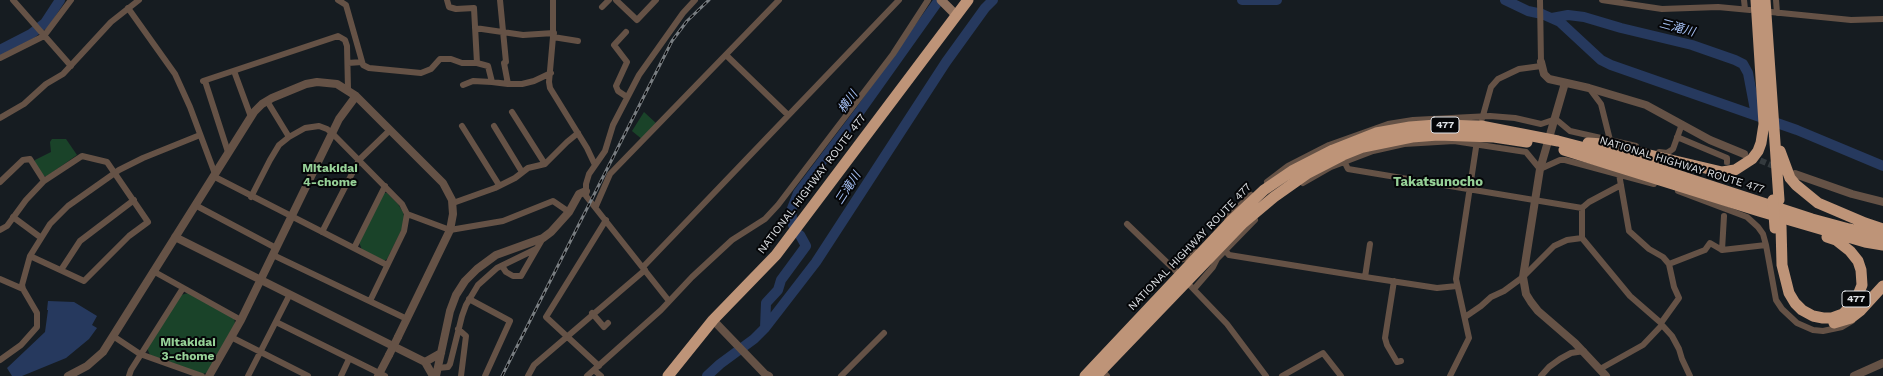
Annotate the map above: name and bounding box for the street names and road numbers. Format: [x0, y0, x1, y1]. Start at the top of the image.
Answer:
street label: NATIONAL HIGHWAY ROUTE 477 [755, 112, 869, 256]
road number: 477 [1431, 117, 1459, 133]
street label: NATIONAL HIGHWAY ROUTE 477 [1598, 134, 1766, 196]
street label: NATIONAL HIGHWAY ROUTE 477 [1126, 181, 1254, 313]
road number: 477 [1842, 291, 1870, 307]

